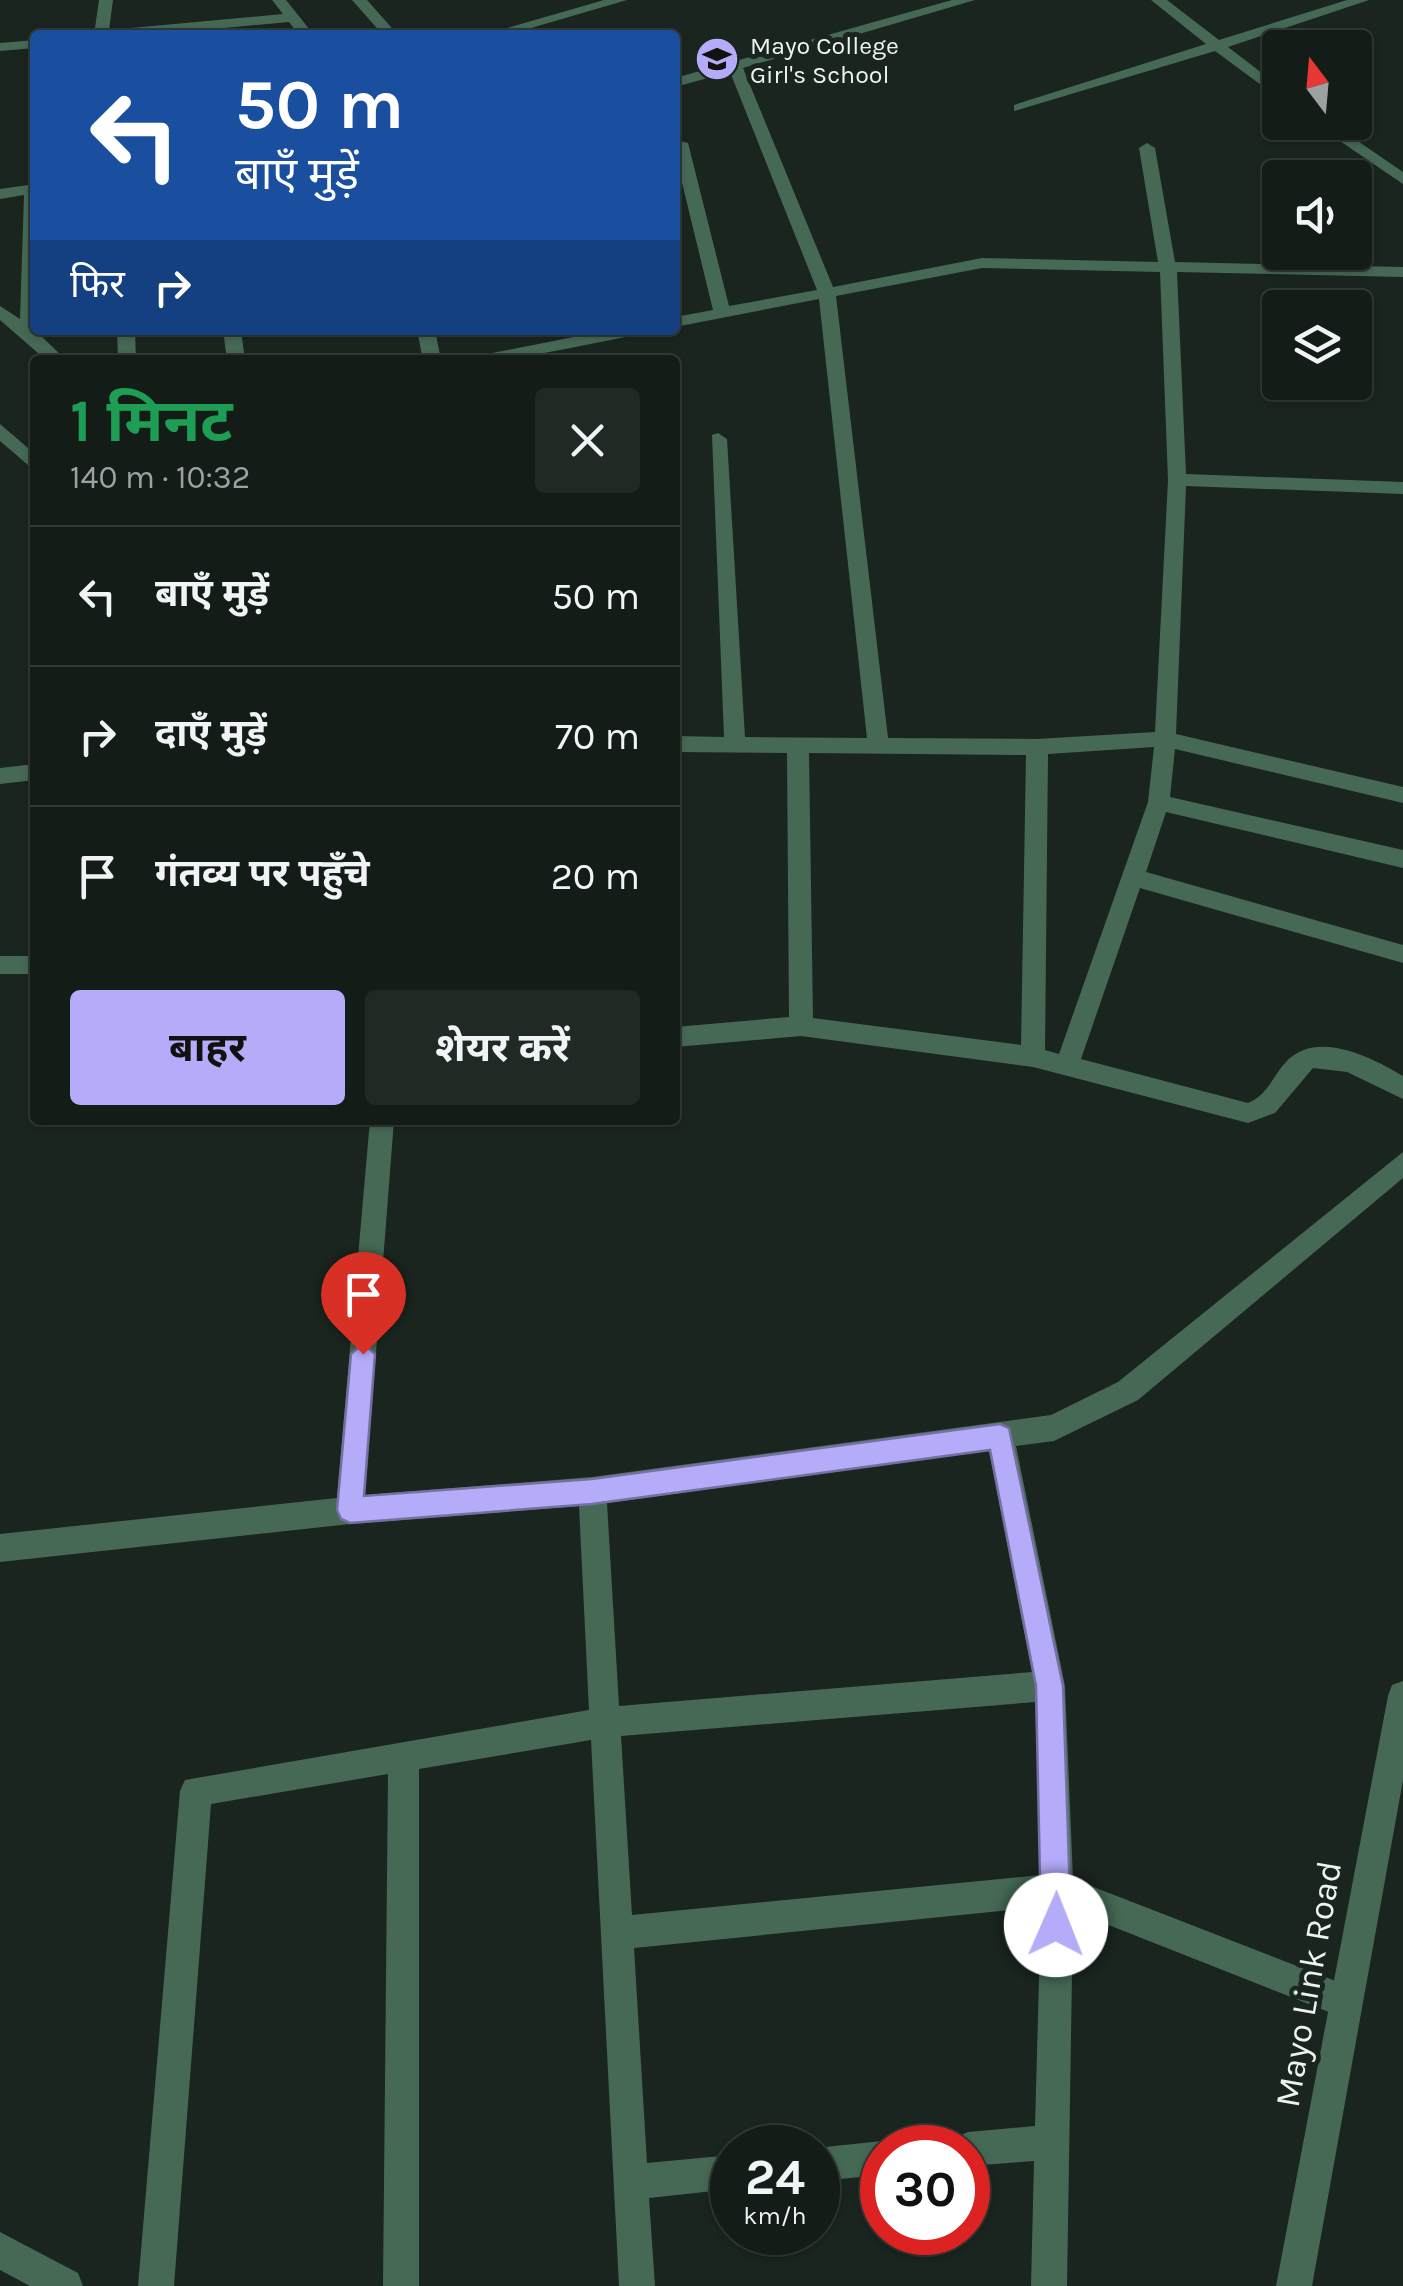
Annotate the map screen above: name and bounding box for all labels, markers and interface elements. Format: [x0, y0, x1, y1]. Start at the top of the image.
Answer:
north arrow [1262, 30, 1372, 140]
map controls [1262, 30, 1372, 400]
place label: Mayo College Girl's School [750, 31, 899, 89]
school or university icon: Mayo College Girl's School [694, 36, 740, 82]
text: 50 m [235, 64, 404, 146]
icon: left [70, 70, 200, 200]
text: बाएँ मुड़ें [235, 148, 359, 200]
button: sound [1262, 160, 1372, 270]
icon: right [145, 260, 200, 315]
text: फिर [70, 262, 125, 307]
button: layers [1262, 290, 1372, 400]
text: 1 मिनट [70, 386, 233, 456]
button: close [535, 388, 640, 493]
text: 140 m · 10:32 [70, 459, 250, 496]
icon: left [70, 569, 125, 624]
text: बाएँ मुड़ें [155, 571, 269, 616]
text: 50 m [551, 574, 640, 619]
icon: right [70, 709, 125, 764]
text: दाएँ मुड़ें [155, 711, 267, 756]
text: 70 m [555, 714, 640, 759]
icon: arrive [70, 849, 125, 904]
text: गंतव्य पर पहुँचे [155, 851, 370, 896]
text: 20 m [551, 854, 640, 899]
button: बाहर [70, 990, 345, 1105]
button: शेयर करें [365, 990, 640, 1105]
pin [321, 1252, 406, 1355]
icon: arrive [336, 1267, 391, 1322]
street label: Mayo Link Road [1267, 1858, 1350, 2110]
position arrow [1004, 1873, 1108, 1977]
speed limit sign: 30 [860, 2125, 990, 2255]
text: 24 [745, 2148, 805, 2207]
text: km/h [743, 2201, 807, 2230]

